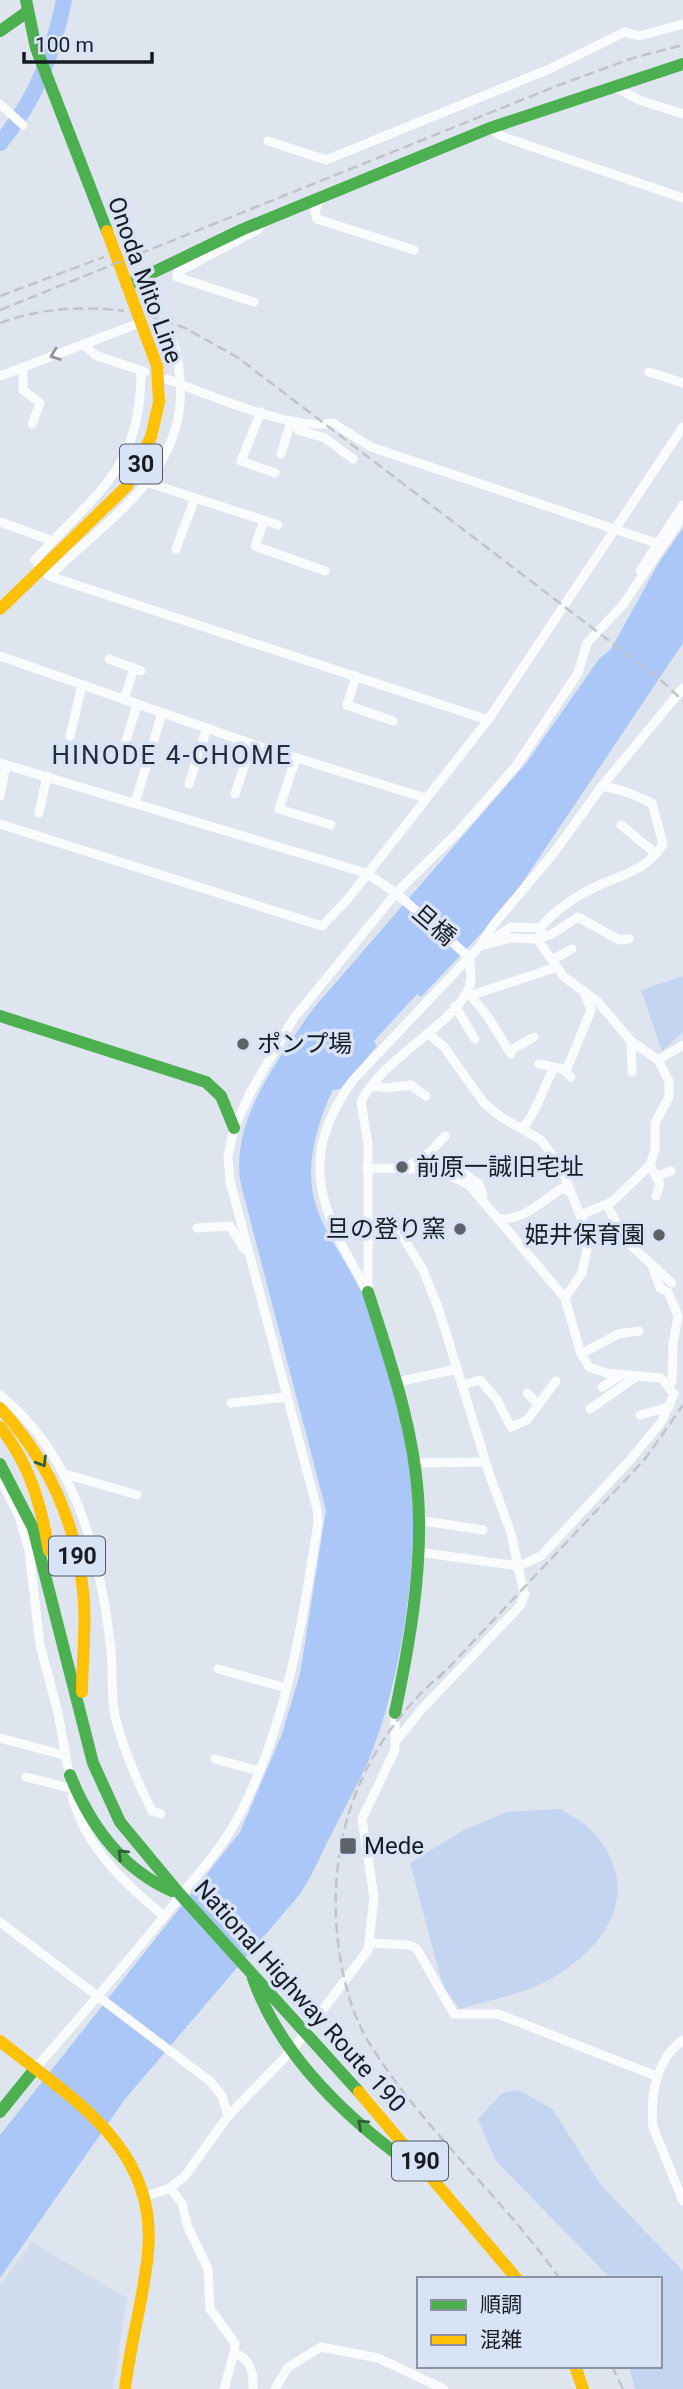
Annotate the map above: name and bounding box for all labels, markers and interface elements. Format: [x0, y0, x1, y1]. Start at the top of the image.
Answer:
scale bar [24, 21, 152, 65]
text: 100 m [35, 33, 94, 57]
street label: Onoda Mito Line [102, 193, 188, 367]
one-way arrow [50, 347, 62, 361]
road number: 30 [120, 445, 162, 484]
district label: HINODE 4-CHOME [52, 740, 292, 770]
street label: 旦橋 [407, 899, 461, 951]
place label: ポンプ場 [257, 1030, 352, 1058]
marker: ポンプ場 [235, 1036, 251, 1052]
place label: 前原一誠旧宅址 [416, 1153, 584, 1181]
marker: 前原一誠旧宅址 [394, 1159, 410, 1175]
place label: 旦の登り窯 [326, 1215, 446, 1243]
marker: 旦の登り窯 [452, 1221, 468, 1237]
place label: 姫井保育園 [525, 1221, 645, 1249]
marker: 姫井保育園 [651, 1227, 667, 1243]
one-way arrow [34, 1455, 47, 1468]
road number: 190 [49, 1536, 105, 1576]
place label: Mede [364, 1832, 424, 1860]
marker: Mede [338, 1836, 358, 1856]
one-way arrow [117, 1850, 130, 1863]
street label: National Highway Route 190 [188, 1874, 412, 2118]
one-way arrow [357, 2120, 370, 2132]
road number: 190 [392, 2142, 448, 2180]
legend [417, 2277, 662, 2368]
text: 順調 [480, 2293, 522, 2317]
text: 混雑 [480, 2328, 522, 2352]

